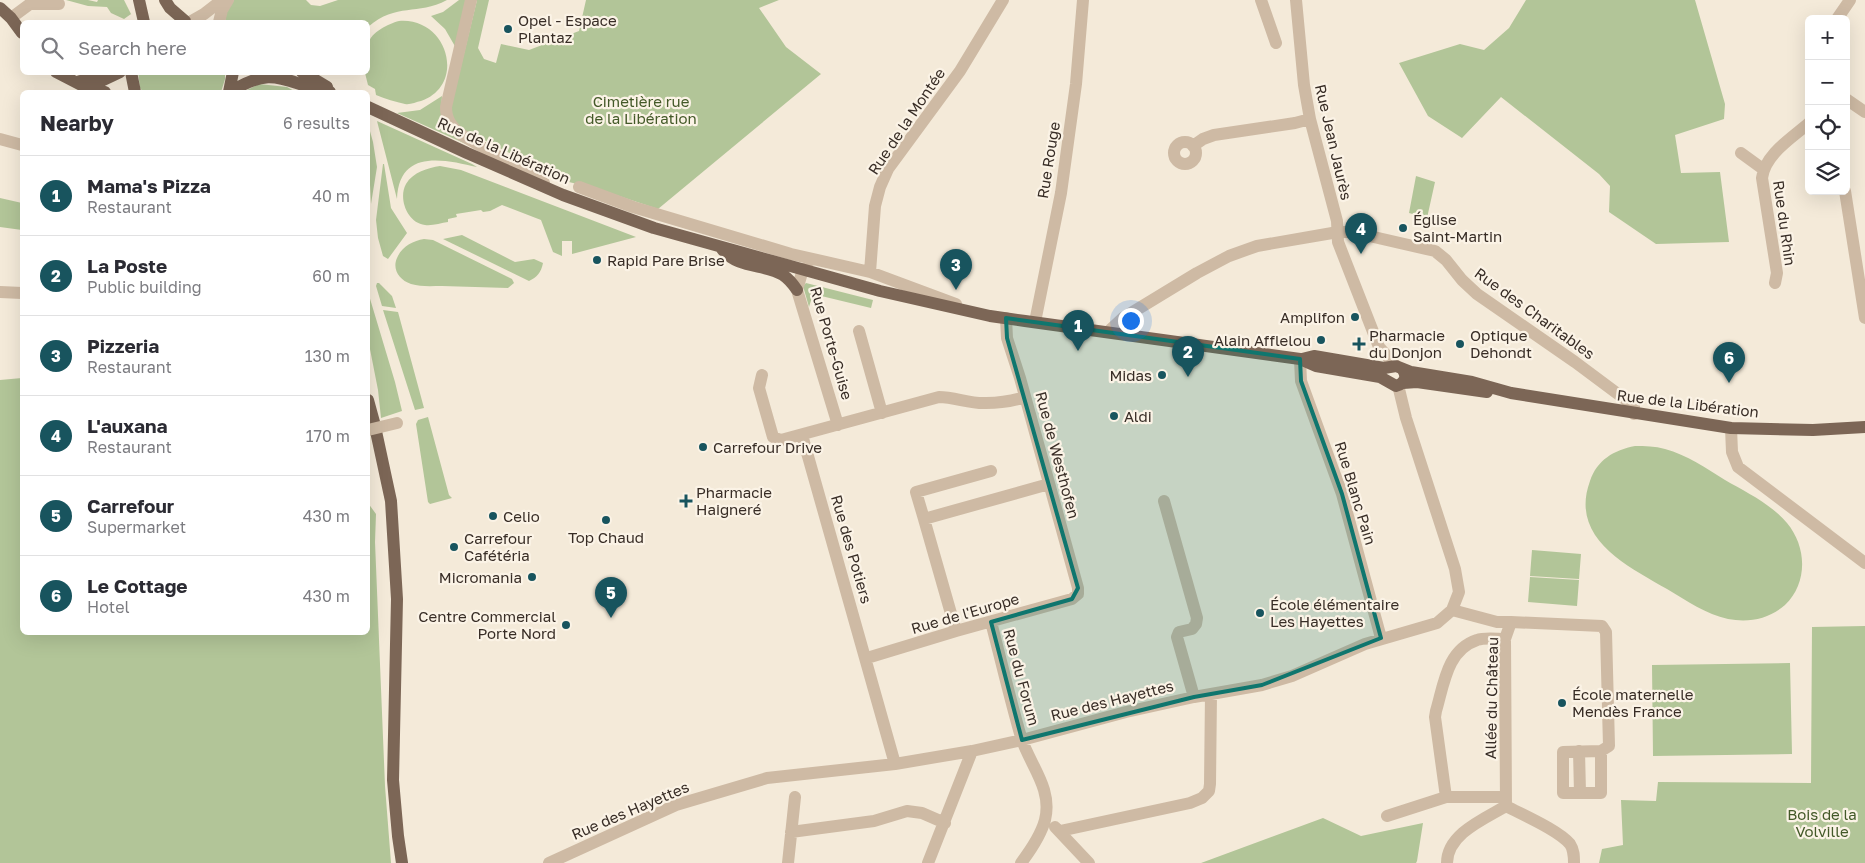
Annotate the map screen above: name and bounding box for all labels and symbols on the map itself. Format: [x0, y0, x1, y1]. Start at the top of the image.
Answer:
place label: Opel - Espace Plantaz [518, 11, 617, 46]
marker: Opel - Espace Plantaz [502, 23, 514, 35]
street label: Rue de la Montée [864, 64, 948, 178]
street label: Rue Jean Jaurès [1312, 82, 1356, 202]
park label: Cimetière rue de la Libération [585, 92, 697, 127]
street label: Rue de la Libération [435, 113, 573, 187]
street label: Rue Rouge [1033, 120, 1063, 200]
street label: Rue du Rhin [1770, 179, 1800, 267]
place label: Église Saint-Martin [1413, 210, 1502, 245]
pin: 4 [1345, 213, 1377, 254]
marker: Église Saint-Martin [1397, 222, 1409, 234]
pin: 3 [940, 249, 972, 290]
place label: Rapid Pare Brise [607, 251, 725, 269]
marker: Rapid Pare Brise [591, 254, 603, 266]
street label: Rue des Charitables [1472, 263, 1599, 363]
street label: Rue Porte-Guise [807, 284, 857, 402]
your location [1118, 308, 1144, 334]
place label: Amplifon [1280, 308, 1345, 326]
pin: 1 [1062, 310, 1094, 351]
marker: Amplifon [1349, 311, 1361, 323]
place label: Pharmacie du Donjon [1369, 326, 1445, 361]
place label: Optique Dehondt [1470, 326, 1532, 361]
place label: Alain Afflelou [1214, 331, 1311, 349]
marker: Alain Afflelou [1315, 334, 1327, 346]
pin: 2 [1172, 336, 1204, 377]
marker: Pharmacie du Donjon [1353, 338, 1365, 350]
marker: Optique Dehondt [1454, 338, 1466, 350]
pin: 6 [1713, 342, 1745, 383]
place label: Midas [1109, 366, 1152, 384]
marker: Midas [1156, 369, 1168, 381]
street label: Rue de la Libération [1616, 385, 1760, 421]
street label: Rue de Westhofen [1032, 389, 1084, 521]
place label: Aldi [1124, 407, 1152, 425]
marker: Aldi [1108, 410, 1120, 422]
place label: Carrefour Drive [713, 438, 822, 456]
street label: Rue Blanc Pain [1332, 439, 1380, 547]
marker: Carrefour Drive [697, 441, 709, 453]
place label: Pharmacie Haigneré [696, 483, 772, 518]
street label: Rue des Potiers [828, 493, 876, 605]
marker: Pharmacie Haigneré [680, 495, 692, 507]
place label: Celio [503, 507, 540, 525]
marker: Celio [487, 510, 499, 522]
marker: Top Chaud [600, 514, 612, 526]
place label: Top Chaud [568, 528, 644, 546]
place label: Carrefour Cafétéria [464, 529, 532, 564]
marker: Carrefour Cafétéria [448, 541, 460, 553]
place label: Micromania [439, 568, 522, 586]
marker: Micromania [526, 571, 538, 583]
pin: 5 [595, 577, 627, 618]
street label: Rue de l'Europe [909, 589, 1021, 637]
place label: École élémentaire Les Hayettes [1270, 595, 1400, 630]
place label: Centre Commercial Porte Nord [418, 607, 556, 642]
marker: École élémentaire Les Hayettes [1254, 607, 1266, 619]
marker: Centre Commercial Porte Nord [560, 619, 572, 631]
street label: Rue du Forum [1000, 627, 1044, 727]
street label: Allée du Château [1481, 637, 1501, 759]
street label: Rue des Hayettes [1049, 676, 1175, 724]
place label: École maternelle Mendès France [1572, 685, 1694, 720]
marker: École maternelle Mendès France [1556, 697, 1568, 709]
street label: Rue des Hayettes [569, 777, 692, 843]
park label: Bois de la Volville [1787, 805, 1857, 840]

